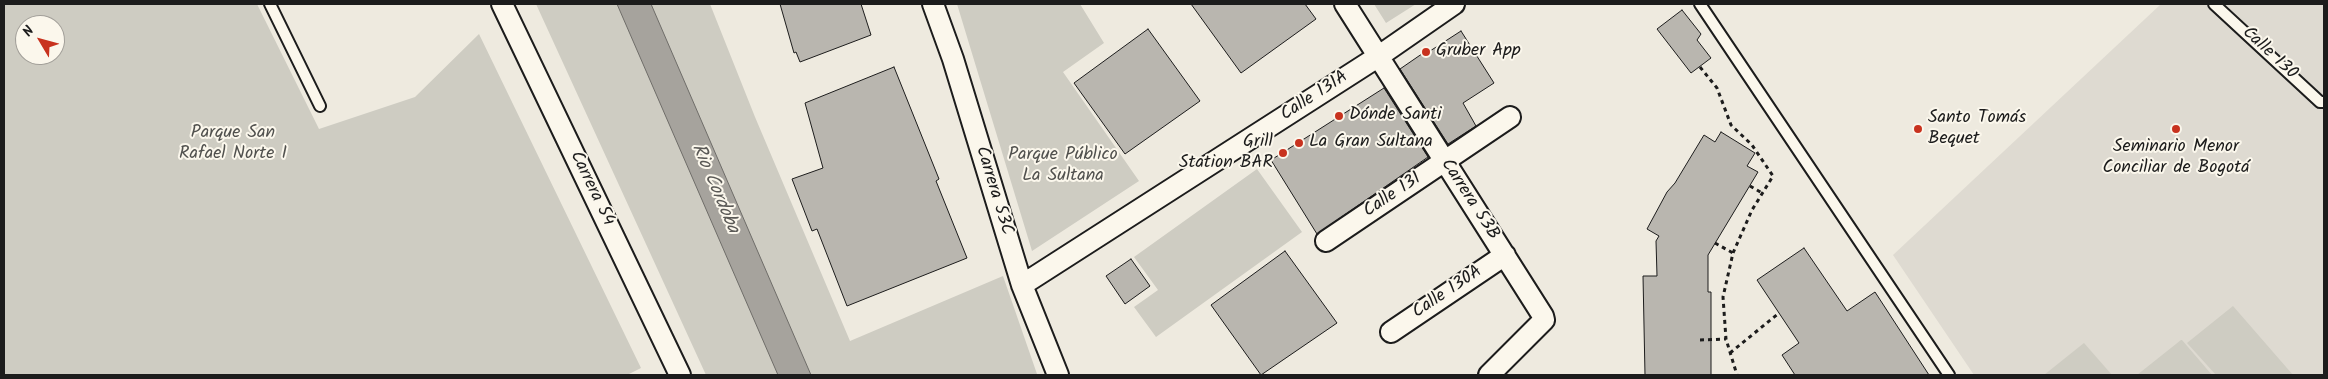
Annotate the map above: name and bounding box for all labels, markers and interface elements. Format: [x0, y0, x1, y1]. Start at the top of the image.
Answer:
north arrow [15, 15, 65, 65]
text: N [17, 21, 40, 42]
street label: Calle 130 [2237, 23, 2301, 85]
place label: Gruber App [1436, 41, 1520, 63]
marker: Gruber App [1420, 46, 1432, 58]
street label: Calle 131A [1277, 67, 1353, 127]
place label: Dónde Santi [1349, 105, 1441, 127]
place label: Santo Tomás Bequet [1928, 108, 2026, 150]
marker: Dónde Santi [1333, 110, 1345, 122]
park label: Parque San Rafael Norte I [179, 123, 287, 166]
marker: Santo Tomás Bequet [1912, 123, 1924, 135]
marker: Seminario Menor Conciliar de Bogotá [2170, 123, 2182, 135]
place label: Grill Station BAR [1179, 132, 1273, 174]
place label: La Gran Sultana [1309, 132, 1433, 154]
marker: La Gran Sultana [1293, 137, 1305, 149]
place label: Seminario Menor Conciliar de Bogotá [2102, 137, 2250, 180]
water label: Rio Cordoba [685, 141, 743, 237]
street label: Carrera 53C [969, 144, 1017, 238]
park label: Parque Público La Sultana [1008, 145, 1118, 188]
marker: Grill Station BAR [1277, 147, 1289, 159]
street label: Carrera 54 [564, 148, 618, 230]
street label: Carrera 53B [1435, 155, 1503, 245]
street label: Calle 131 [1360, 169, 1426, 223]
street label: Calle 130A [1409, 262, 1487, 324]

